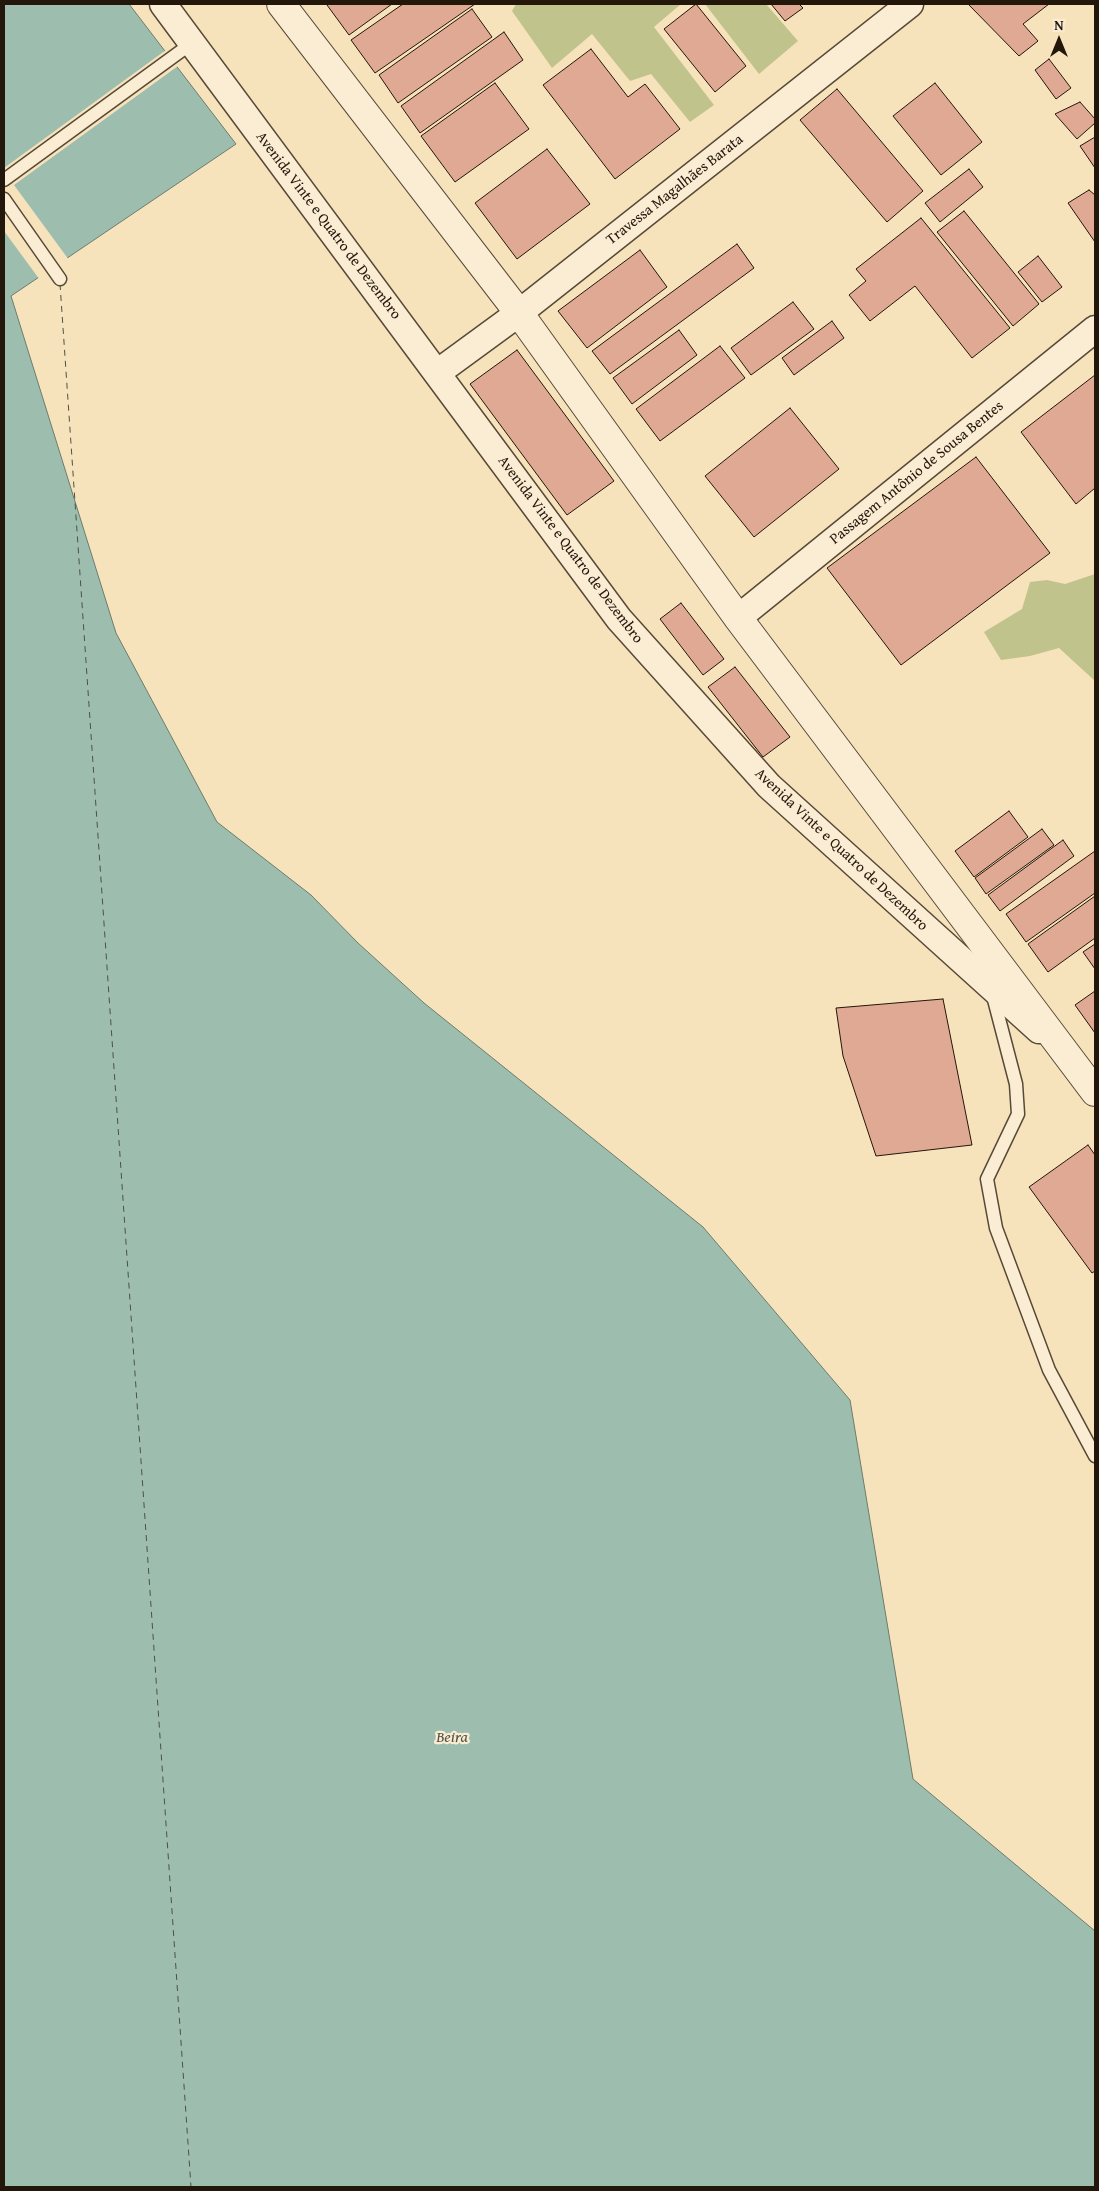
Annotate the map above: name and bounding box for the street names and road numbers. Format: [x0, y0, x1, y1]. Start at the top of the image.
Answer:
street label: Avenida Vinte e Quatro de Dezembro [252, 129, 404, 323]
street label: Travessa Magalhães Barata [603, 131, 747, 249]
street label: Passagem Antônio de Sousa Bentes [827, 397, 1007, 549]
street label: Avenida Vinte e Quatro de Dezembro [494, 453, 646, 647]
street label: Avenida Vinte e Quatro de Dezembro [751, 765, 931, 935]

